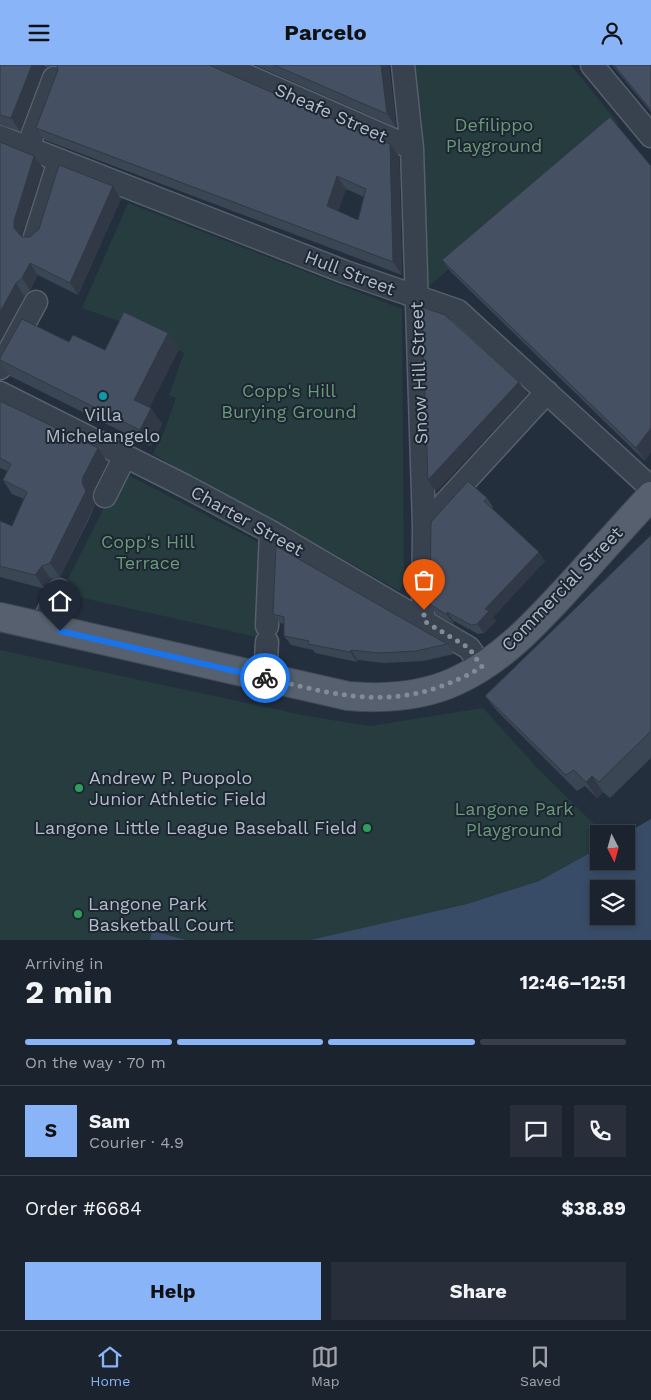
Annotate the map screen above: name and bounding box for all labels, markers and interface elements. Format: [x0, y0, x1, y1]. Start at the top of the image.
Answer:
icon: menu [25, 19, 53, 47]
icon: person [598, 19, 626, 47]
text: Parcelo [284, 20, 367, 45]
street label: Sheafe Street [272, 78, 391, 147]
park label: Defilippo Playground [446, 114, 542, 156]
street label: Hull Street [302, 246, 399, 299]
street label: Snow Hill Street [406, 301, 431, 445]
park label: Copp's Hill Burying Ground [221, 380, 357, 422]
marker: Villa Michelangelo [97, 390, 109, 402]
place label: Villa Michelangelo [46, 404, 160, 446]
street label: Charter Street [187, 481, 308, 560]
street label: Commercial Street [497, 522, 627, 655]
park label: Copp's Hill Terrace [101, 531, 195, 573]
pin [403, 559, 445, 610]
icon: bag [410, 566, 438, 594]
pin [39, 580, 81, 631]
icon: home [46, 587, 74, 615]
courier [240, 653, 290, 703]
icon: bike [251, 664, 279, 692]
place label: Andrew P. Puopolo Junior Athletic Field [89, 767, 266, 809]
marker: Andrew P. Puopolo Junior Athletic Field [73, 782, 85, 794]
park label: Langone Park Playground [455, 798, 573, 840]
place label: Langone Little League Baseball Field [34, 817, 357, 838]
marker: Langone Little League Baseball Field [361, 822, 373, 834]
north arrow [590, 825, 635, 870]
map controls [590, 825, 635, 925]
button: layers [590, 880, 635, 925]
place label: Langone Park Basketball Court [88, 893, 234, 935]
marker: Langone Park Basketball Court [72, 908, 84, 920]
text: Arriving in [25, 954, 103, 973]
text: 12:46–12:51 [520, 971, 626, 994]
text: 2 min [25, 973, 113, 1011]
text: On the way · 70 m [25, 1053, 166, 1072]
button: chat [510, 1105, 562, 1157]
button: phone [574, 1105, 626, 1157]
text: Sam [89, 1110, 130, 1133]
text: S [45, 1119, 57, 1142]
text: Courier · 4.9 [89, 1133, 184, 1152]
text: Order #6684 [25, 1197, 142, 1220]
text: $38.89 [562, 1197, 626, 1220]
button: Help [25, 1262, 321, 1320]
button: Share [331, 1262, 626, 1320]
tab: Home [90, 1343, 130, 1389]
tab: Map [311, 1343, 339, 1389]
tab: Saved [520, 1343, 561, 1389]

